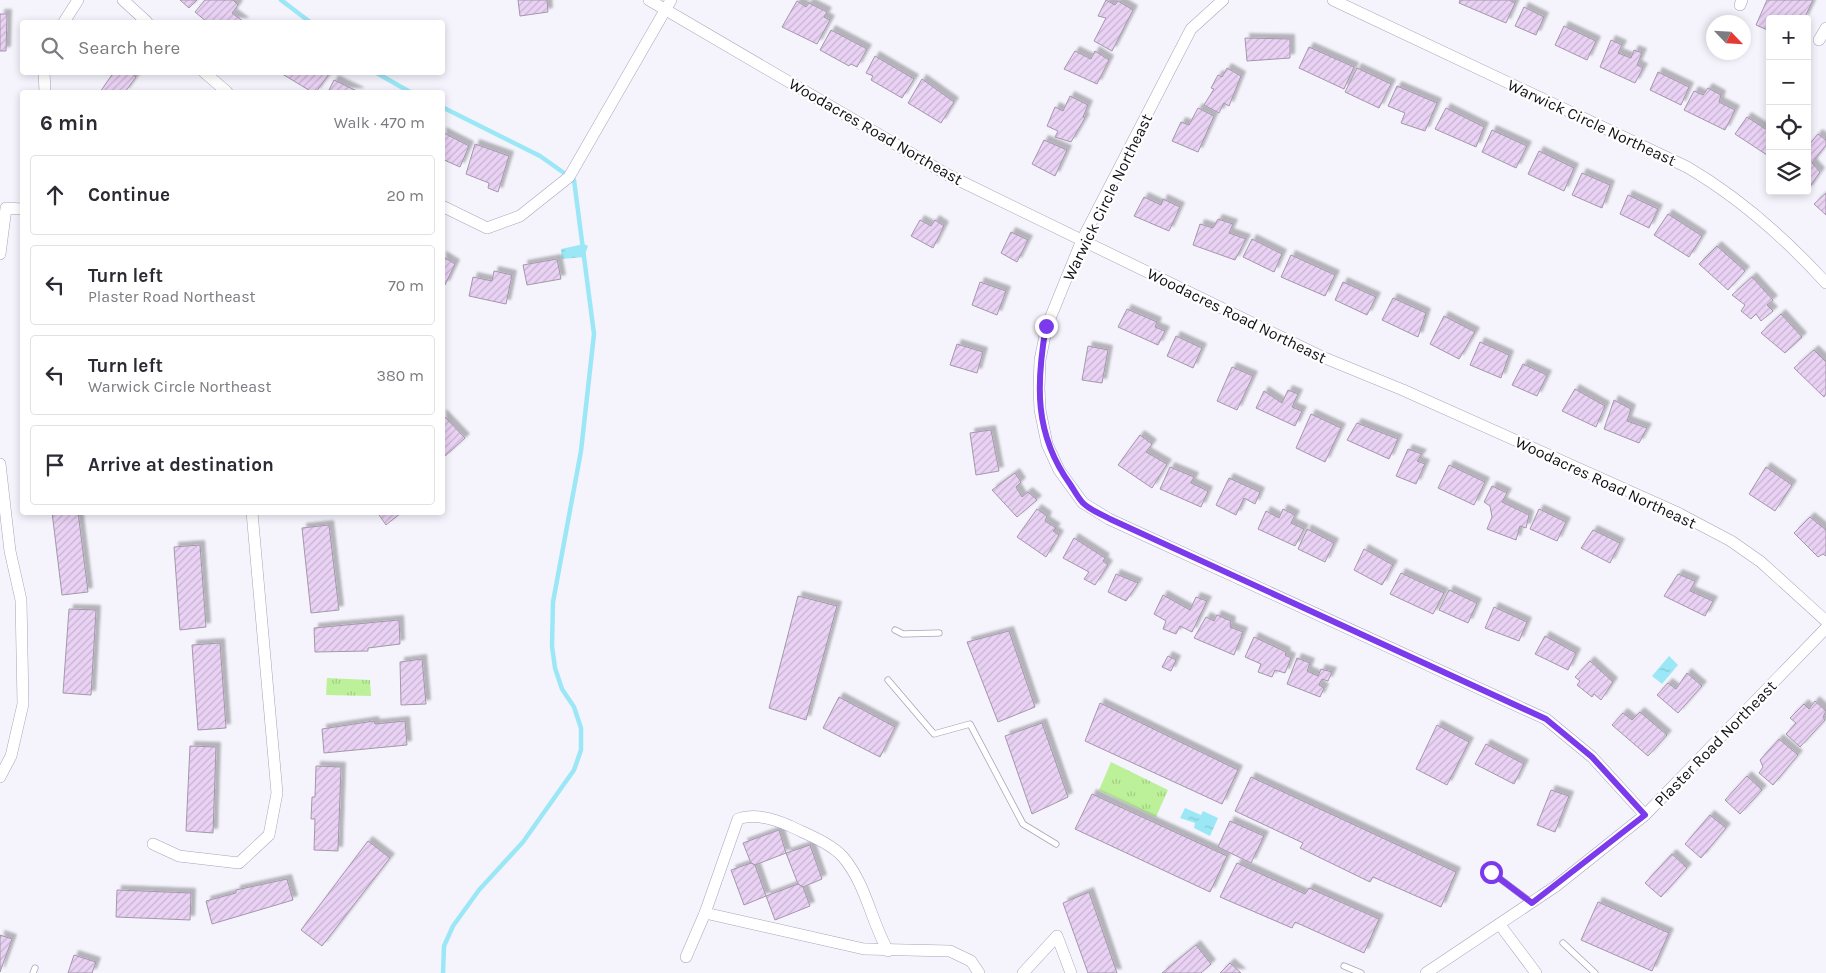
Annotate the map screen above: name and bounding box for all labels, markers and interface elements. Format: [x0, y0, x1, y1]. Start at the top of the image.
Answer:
north arrow [1706, 15, 1751, 60]
map controls [1766, 15, 1811, 195]
button: + [1766, 15, 1811, 60]
search box [20, 20, 445, 75]
icon: search [38, 34, 66, 62]
text: Search here [78, 37, 180, 59]
button: − [1766, 60, 1811, 105]
street label: Woodacres Road Northeast [786, 74, 966, 189]
street label: Warwick Circle Northeast [1505, 75, 1679, 170]
button: locate [1766, 105, 1811, 150]
text: 6 min [40, 111, 98, 135]
street label: Warwick Circle Northeast [1059, 111, 1156, 284]
text: Walk · 470 m [334, 113, 425, 132]
button: layers [1766, 150, 1811, 195]
icon: ahead [41, 181, 69, 209]
text: Continue [88, 184, 170, 206]
text: 20 m [386, 186, 424, 205]
street label: Woodacres Road Northeast [1144, 264, 1330, 367]
text: Turn left [88, 265, 163, 287]
icon: left [41, 271, 69, 299]
text: 70 m [388, 276, 424, 295]
text: Plaster Road Northeast [88, 287, 256, 306]
route end [1035, 315, 1058, 338]
text: Turn left [88, 355, 163, 377]
icon: left [41, 361, 69, 389]
text: 380 m [376, 366, 424, 385]
text: Warwick Circle Northeast [88, 377, 272, 396]
street label: Woodacres Road Northeast [1512, 432, 1699, 533]
icon: arrive [41, 451, 69, 479]
text: Arrive at destination [88, 454, 274, 476]
street label: Plaster Road Northeast [1650, 676, 1780, 810]
route start [1480, 861, 1503, 884]

